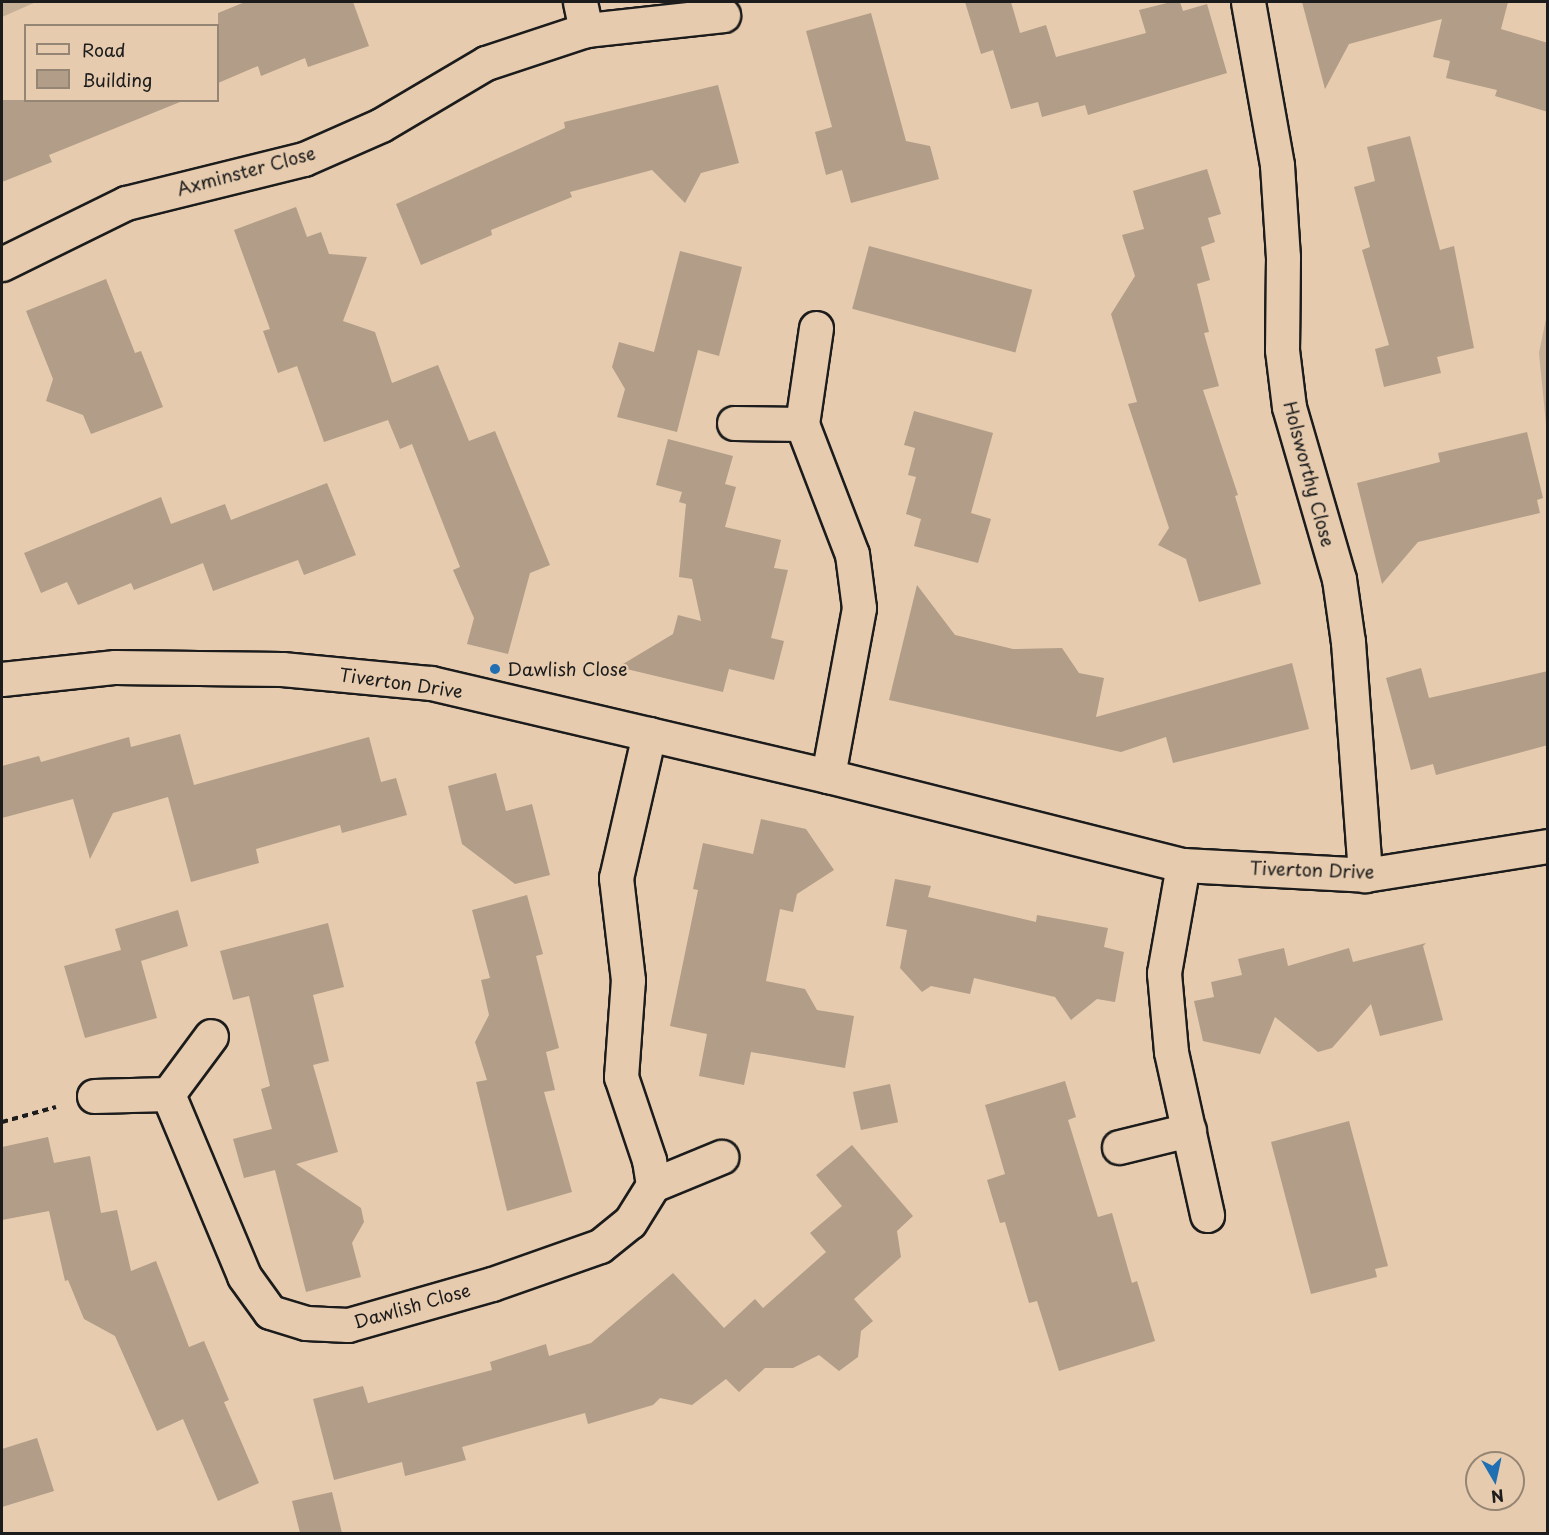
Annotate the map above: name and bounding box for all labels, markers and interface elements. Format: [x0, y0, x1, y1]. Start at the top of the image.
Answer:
legend [24, 24, 219, 102]
text: Road [82, 36, 126, 63]
text: Building [82, 66, 152, 93]
street label: Axminster Close [174, 142, 318, 200]
street label: Holsworthy Close [1279, 398, 1339, 550]
place label: Dawlish Close [507, 658, 628, 680]
marker: Dawlish Close [488, 662, 502, 676]
street label: Tiverton Drive [338, 664, 464, 702]
street label: Tiverton Drive [1249, 857, 1375, 883]
street label: Dawlish Close [351, 1279, 473, 1333]
north arrow [1465, 1451, 1525, 1511]
text: N [1489, 1484, 1506, 1510]

